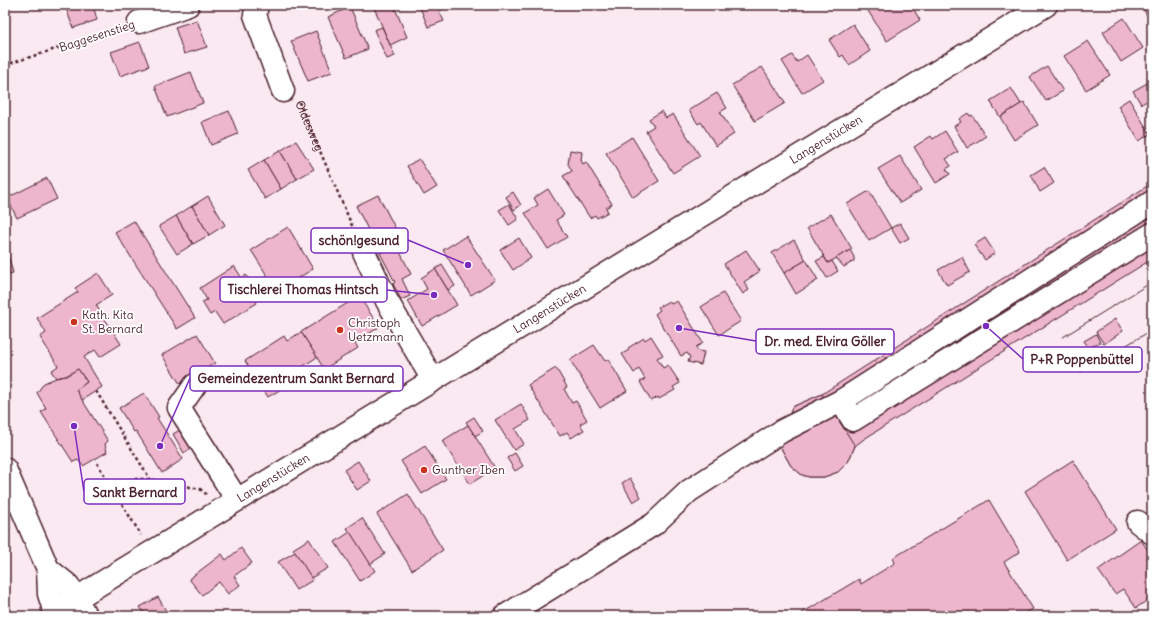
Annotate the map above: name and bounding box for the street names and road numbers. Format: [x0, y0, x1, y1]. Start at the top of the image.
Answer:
street label: Baggesenstieg [57, 16, 137, 55]
street label: Oldesweg [292, 98, 327, 153]
street label: Langenstücken [787, 111, 865, 167]
street label: Langenstücken [510, 280, 589, 336]
street label: Langenstücken [234, 449, 312, 505]

